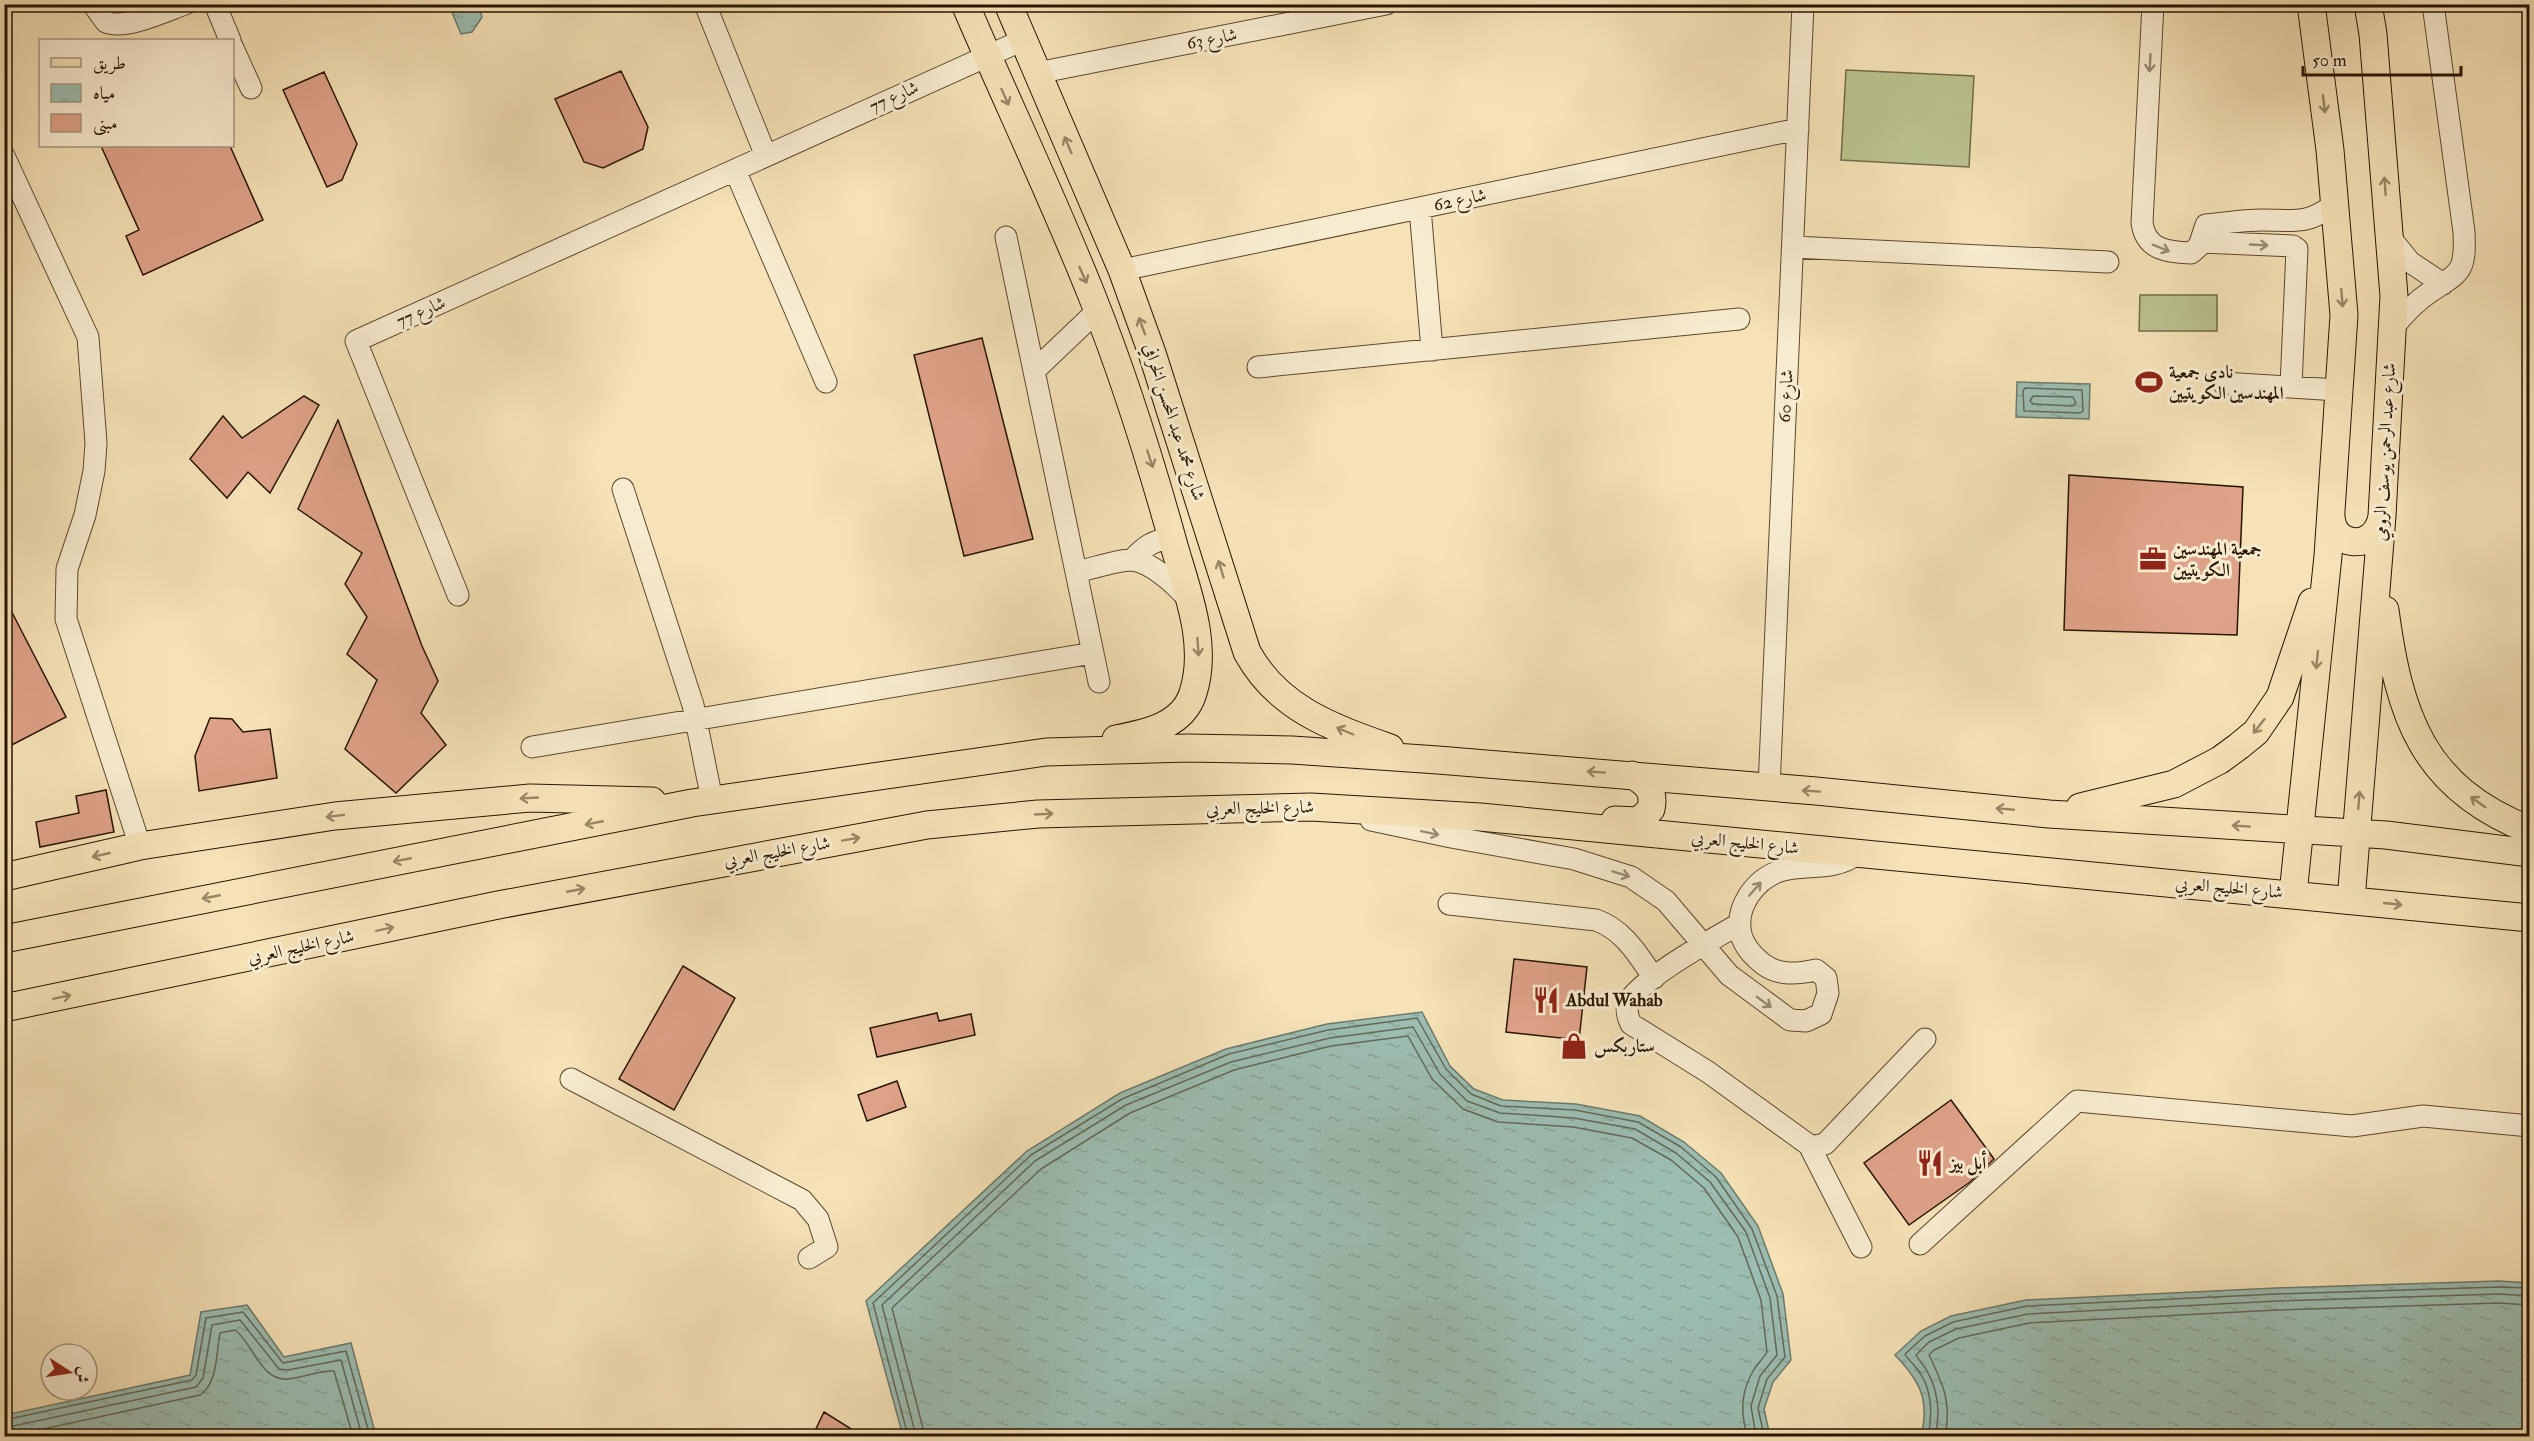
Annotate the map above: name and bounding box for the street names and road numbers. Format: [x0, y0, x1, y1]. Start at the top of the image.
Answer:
street label: شارع 63 [1185, 23, 1240, 58]
street label: شارع 77 [866, 76, 924, 121]
street label: شارع 62 [1432, 183, 1489, 220]
street label: شارع 77 [393, 291, 450, 336]
street label: شارع محمد عبد المحسن الخرافي [1135, 340, 1210, 505]
street label: شارع عبد الرحمن يوسف الرومي [2369, 362, 2404, 542]
street label: شارع 60 [1773, 369, 1802, 423]
street label: شارع الخليج العربي [1206, 796, 1314, 824]
street label: شارع الخليج العربي [1690, 826, 1800, 864]
street label: شارع الخليج العربي [722, 831, 833, 877]
street label: شارع الخليج العربي [2174, 872, 2284, 908]
street label: شارع الخليج العربي [246, 925, 357, 973]

